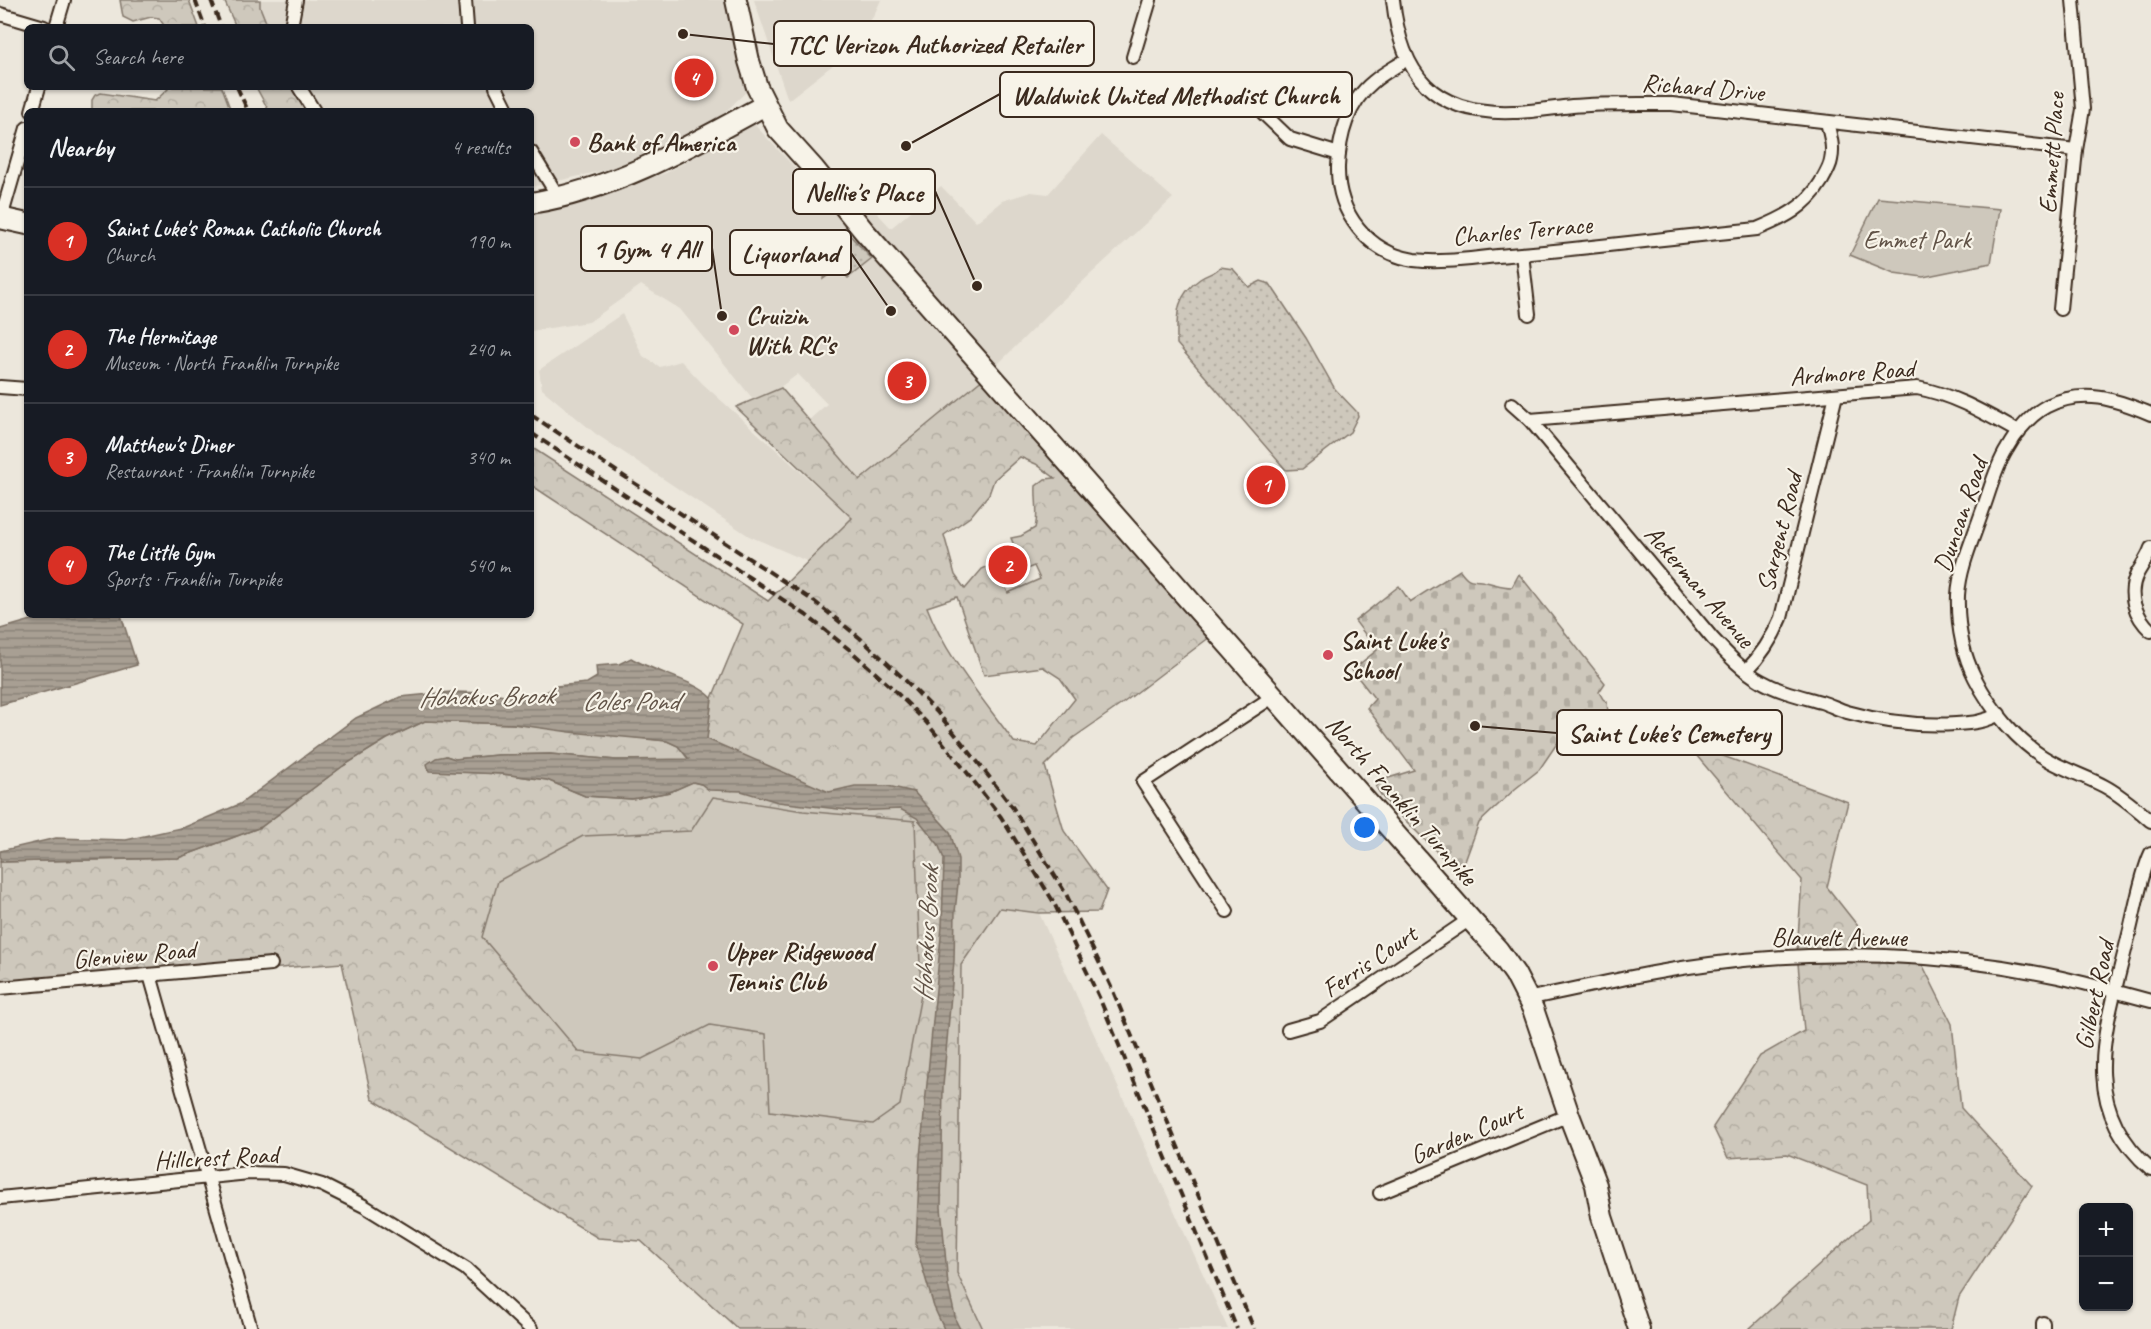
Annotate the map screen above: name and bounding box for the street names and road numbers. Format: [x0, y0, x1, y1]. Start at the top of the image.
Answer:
street label: Richard Drive [1641, 66, 1768, 109]
street label: Emmett Place [2031, 90, 2072, 215]
street label: Charles Terrace [1451, 208, 1595, 253]
street label: Ardmore Road [1789, 351, 1919, 393]
street label: Duncan Road [1926, 450, 1997, 576]
street label: Sargent Road [1749, 465, 1811, 595]
street label: Ackerman Avenue [1637, 518, 1763, 656]
street label: North Franklin Turnpike [1319, 708, 1486, 893]
street label: Ferris Court [1315, 916, 1425, 1005]
street label: Blauvelt Avenue [1771, 921, 1908, 954]
street label: Glenview Road [72, 932, 200, 976]
street label: Gilbert Road [2067, 934, 2123, 1053]
street label: Garden Court [1405, 1094, 1530, 1172]
street label: Hillcrest Road [153, 1138, 283, 1177]

